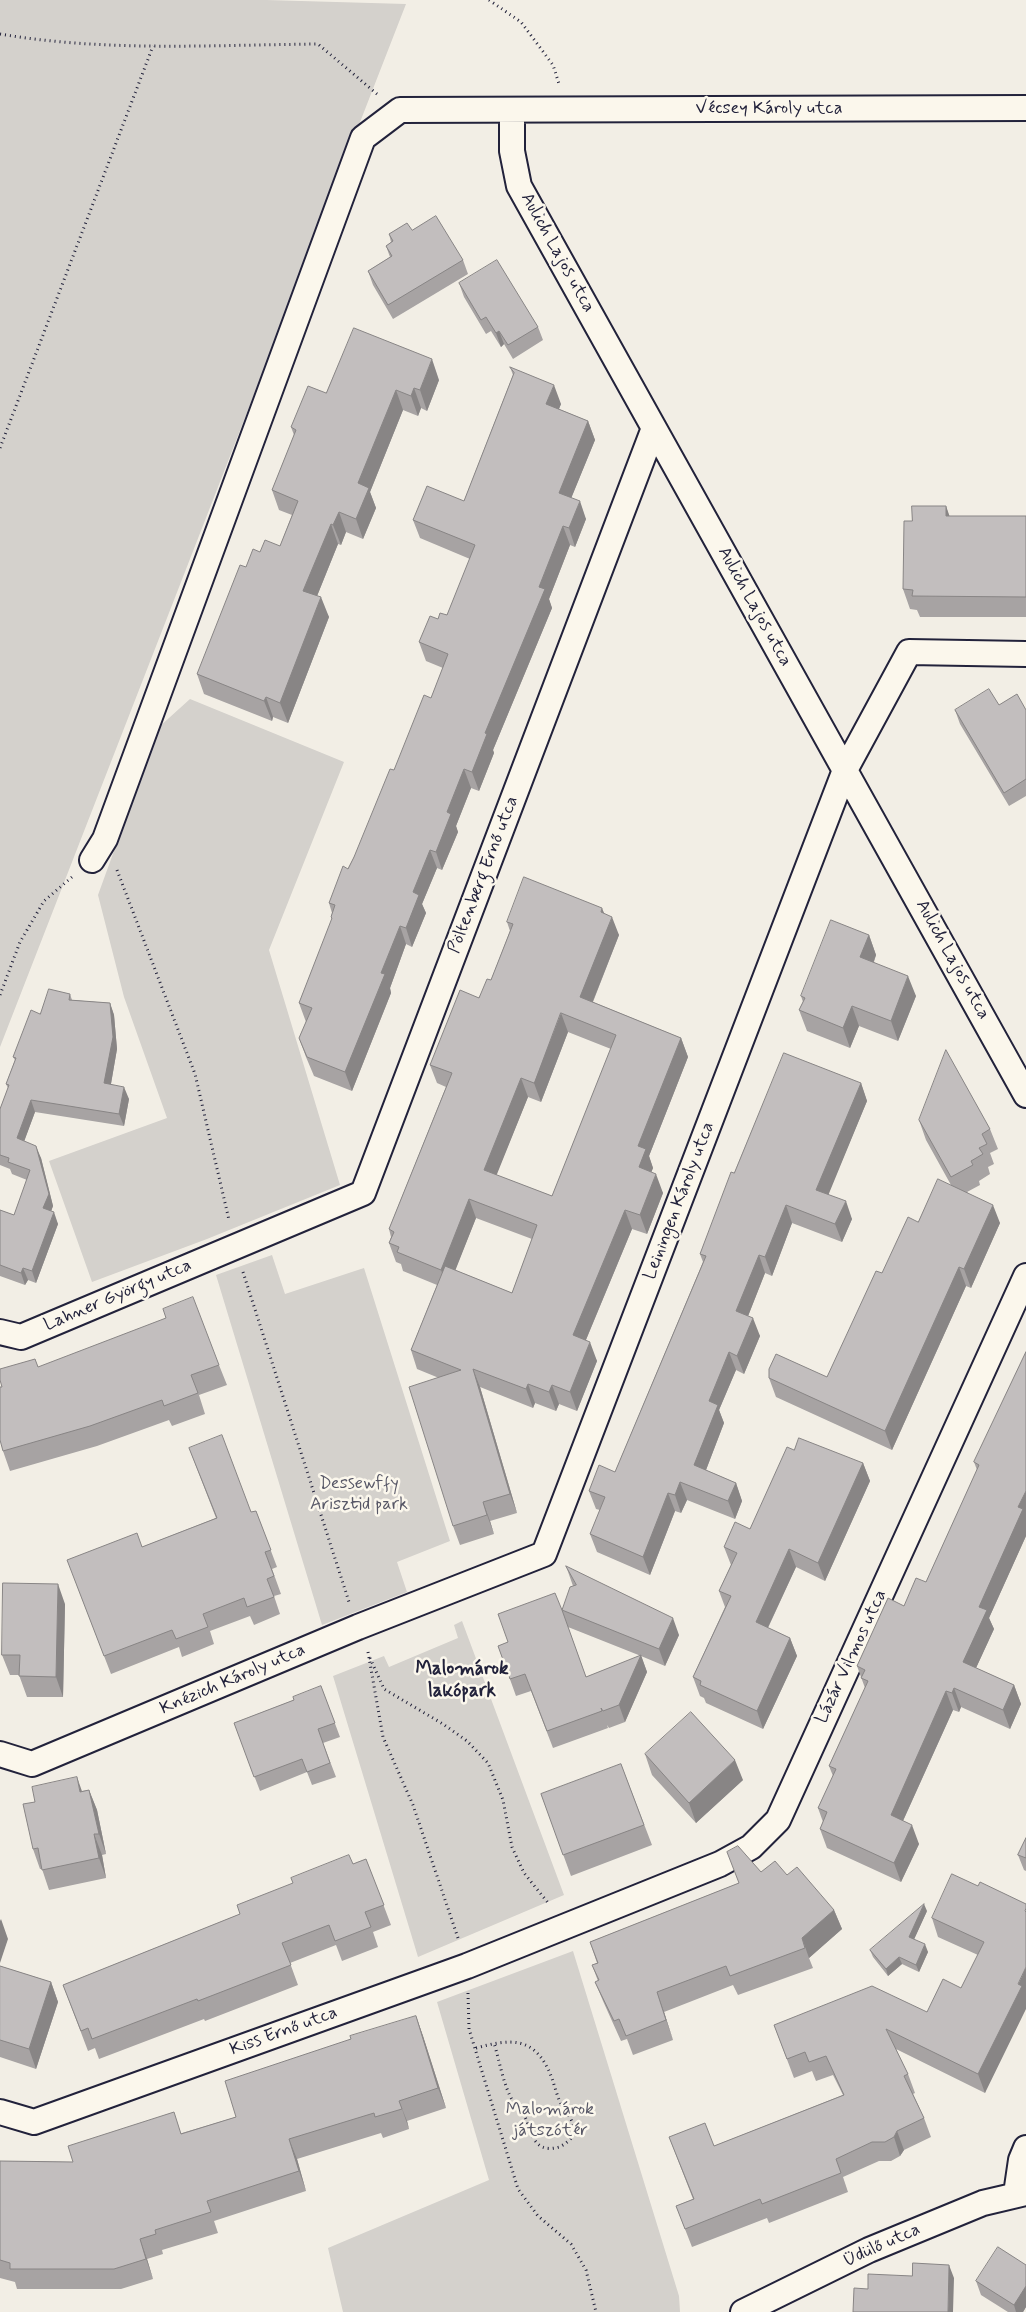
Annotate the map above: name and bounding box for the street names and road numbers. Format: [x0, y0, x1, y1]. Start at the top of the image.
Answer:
street label: Vécsey Károly utca [696, 98, 842, 120]
street label: Aulich Lajos utca [515, 189, 599, 317]
street label: Aulich Lajos utca [712, 543, 796, 671]
street label: Pöltenberg Ernő utca [444, 793, 524, 957]
street label: Aulich Lajos utca [910, 896, 994, 1024]
street label: Leiningen Károly utca [640, 1119, 720, 1283]
street label: Lahner György utca [41, 1255, 195, 1337]
street label: Lázár Vilmos utca [812, 1587, 892, 1727]
street label: Knézich Károly utca [157, 1640, 309, 1720]
street label: Kiss Ernő utca [227, 2003, 341, 2061]
street label: Üdülő utca [840, 2219, 924, 2273]

